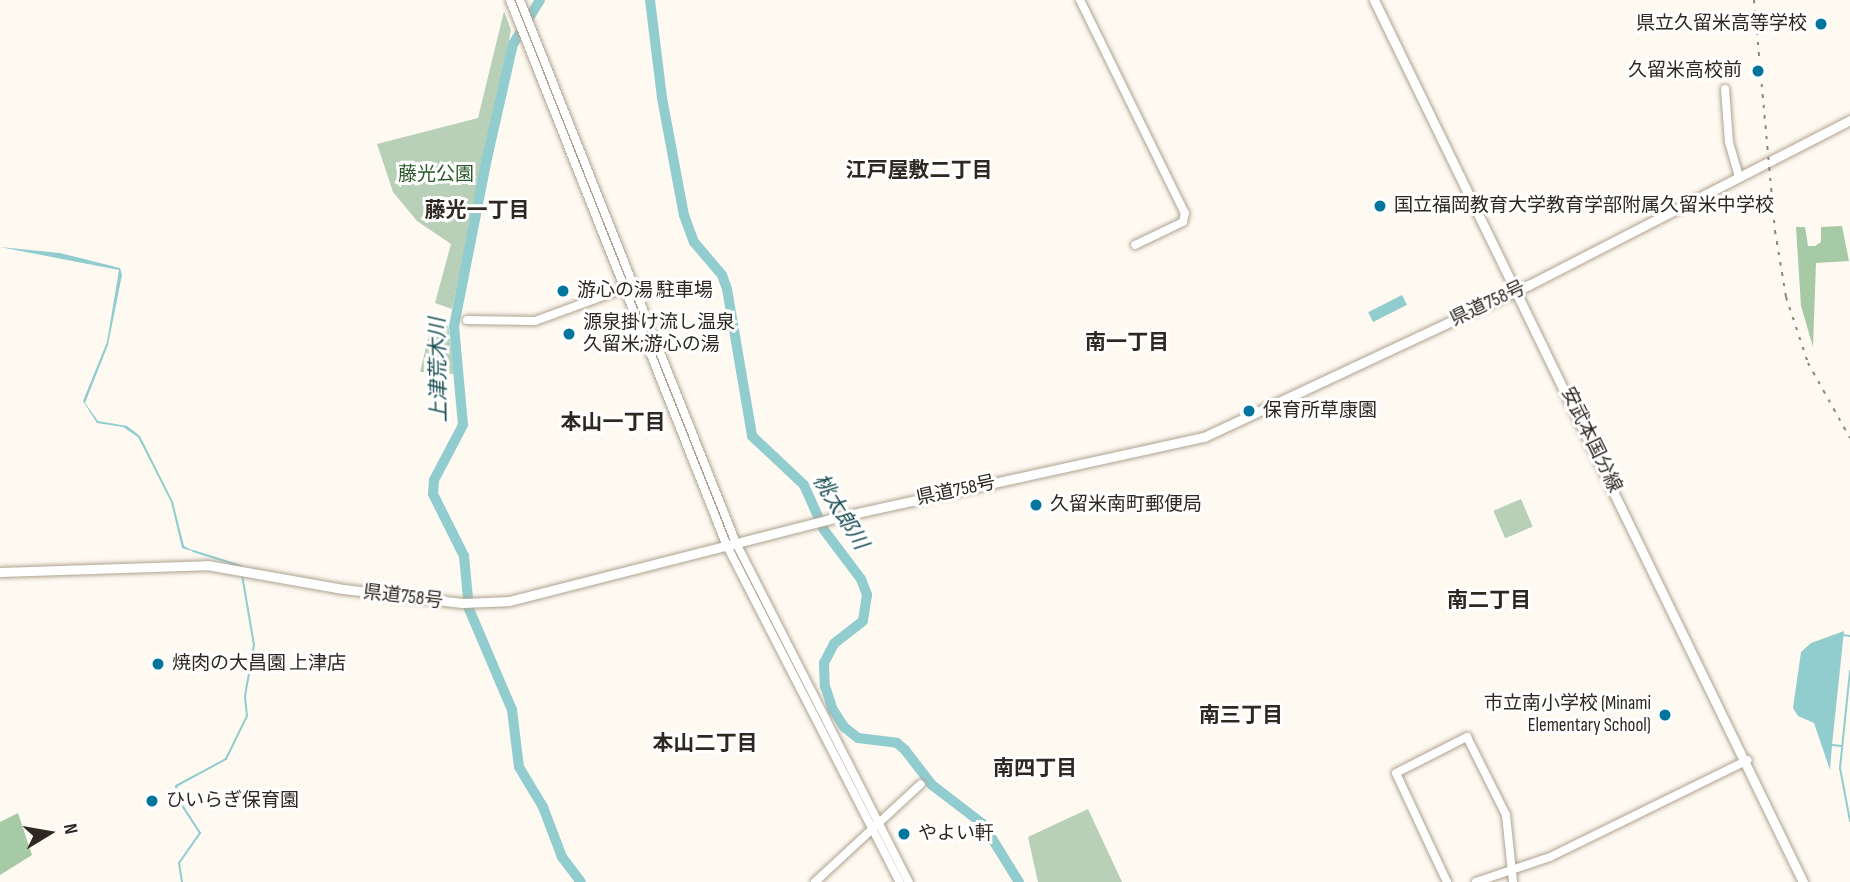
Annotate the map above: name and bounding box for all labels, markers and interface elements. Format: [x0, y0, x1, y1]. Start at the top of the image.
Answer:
place label: 県立久留米高等学校 [1636, 13, 1807, 35]
marker: 県立久留米高等学校 [1813, 16, 1829, 32]
place label: 久留米高校前 [1628, 60, 1742, 82]
marker: 久留米高校前 [1748, 61, 1768, 81]
district label: 江戸屋敷二丁目 [846, 158, 992, 184]
park label: 藤光公園 [398, 164, 474, 186]
place label: 国立福岡教育大学教育学部附属久留米中学校 [1394, 195, 1774, 217]
district label: 藤光一丁目 [425, 198, 529, 224]
marker: 国立福岡教育大学教育学部附属久留米中学校 [1372, 198, 1388, 214]
street label: 県道758号 [1447, 277, 1529, 331]
place label: 游心の湯 駐車場 [577, 280, 713, 302]
marker: 游心の湯 駐車場 [555, 283, 571, 299]
place label: 源泉掛け流し温泉 久留米;游心の湯 [583, 312, 735, 356]
water label: 上津荒木川 [425, 317, 453, 423]
marker: 源泉掛け流し温泉 久留米;游心の湯 [561, 326, 577, 342]
district label: 南一丁目 [1085, 330, 1169, 356]
street label: 安武本国分線 [1556, 384, 1626, 496]
place label: 保育所草康園 [1263, 400, 1377, 422]
marker: 保育所草康園 [1241, 403, 1257, 419]
district label: 本山一丁目 [561, 410, 665, 436]
water label: 桃太郎川 [807, 470, 873, 554]
street label: 県道758号 [914, 471, 998, 511]
place label: 久留米南町郵便局 [1050, 494, 1202, 516]
marker: 久留米南町郵便局 [1028, 497, 1044, 513]
street label: 県道758号 [362, 581, 444, 613]
district label: 南二丁目 [1447, 588, 1531, 614]
place label: 焼肉の大昌園 上津店 [172, 653, 346, 675]
marker: 焼肉の大昌園 上津店 [150, 656, 166, 672]
place label: 市立南小学校 (Minami Elementary School) [1484, 693, 1651, 737]
district label: 南三丁目 [1199, 703, 1283, 729]
marker: 市立南小学校 (Minami Elementary School) [1657, 707, 1673, 723]
district label: 本山二丁目 [653, 731, 757, 757]
district label: 南四丁目 [993, 756, 1077, 782]
place label: ひいらぎ保育園 [166, 790, 299, 812]
marker: ひいらぎ保育園 [144, 793, 160, 809]
north arrow [14, 798, 84, 868]
text: N [58, 822, 82, 836]
place label: やよい軒 [918, 823, 994, 845]
marker: やよい軒 [896, 826, 912, 842]

